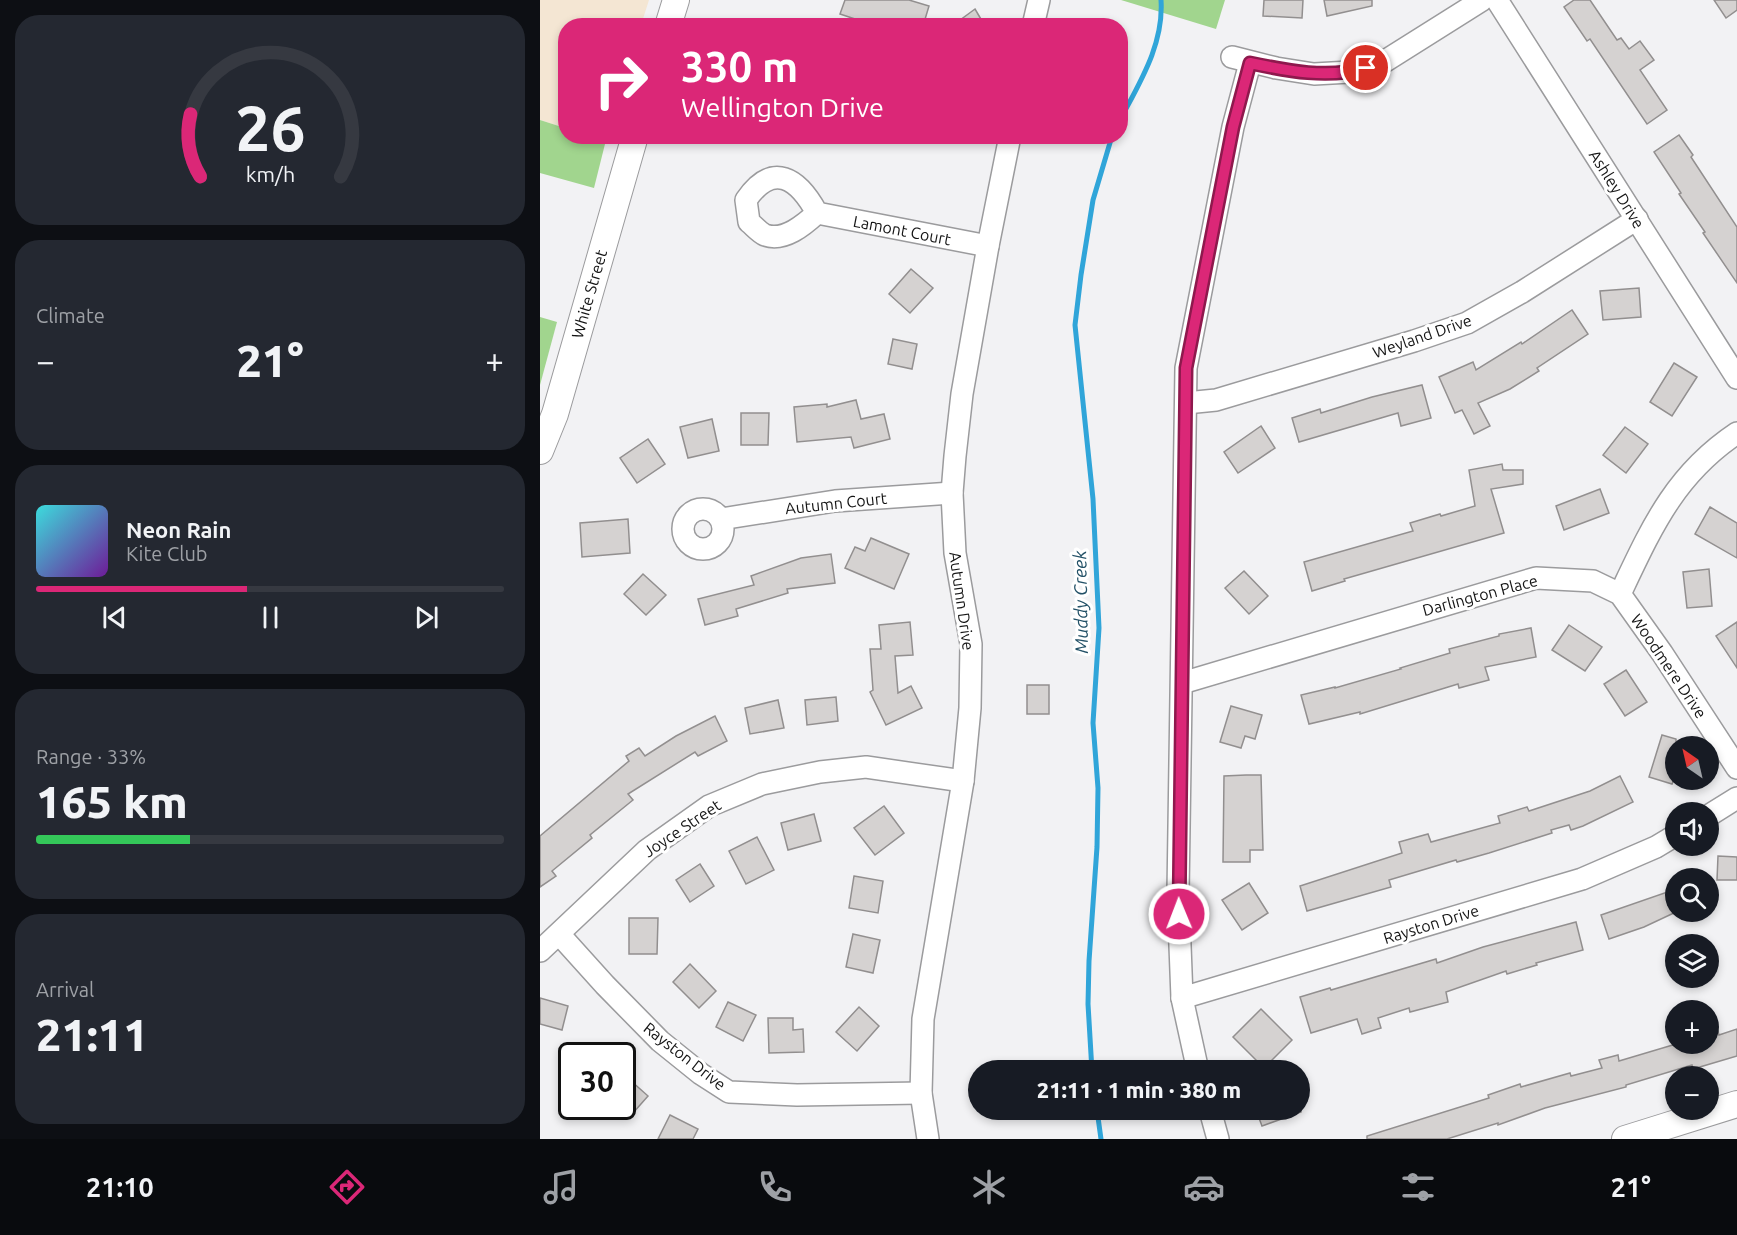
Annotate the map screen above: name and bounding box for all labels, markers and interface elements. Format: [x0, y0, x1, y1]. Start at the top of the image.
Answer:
icon: right [582, 42, 660, 120]
pin [1340, 42, 1391, 93]
text: 330 m [681, 43, 798, 90]
icon: arrive [1349, 51, 1382, 84]
text: Wellington Drive [681, 92, 884, 122]
text: 26 [235, 93, 305, 163]
street label: Ashley Drive [1586, 147, 1648, 231]
text: km/h [245, 162, 295, 186]
street label: Lamont Court [852, 212, 953, 248]
street label: White Street [568, 247, 610, 340]
text: Climate [36, 304, 105, 327]
street label: Weyland Drive [1370, 311, 1474, 361]
text: 21° [236, 335, 304, 386]
text: − [36, 342, 55, 379]
text: + [485, 342, 504, 379]
street label: Autumn Court [784, 489, 888, 517]
text: Neon Rain [126, 517, 231, 542]
text: Kite Club [126, 542, 208, 565]
water label: Muddy Creek [1069, 550, 1091, 654]
street label: Autumn Drive [946, 551, 978, 651]
street label: Darlington Place [1420, 571, 1540, 619]
icon: previous [98, 601, 131, 634]
icon: pause [254, 601, 287, 634]
icon: next [410, 601, 443, 634]
street label: Woodmere Drive [1628, 611, 1710, 721]
north arrow [1665, 736, 1719, 790]
map controls [1665, 736, 1719, 1120]
text: Range · 33% [36, 745, 146, 768]
text: 165 km [36, 776, 188, 827]
street label: Joyce Street [640, 795, 725, 860]
button: sound [1665, 802, 1719, 856]
button: search [1665, 868, 1719, 922]
position arrow [1147, 882, 1211, 946]
street label: Rayston Drive [1381, 901, 1481, 947]
button: layers [1665, 934, 1719, 988]
text: Arrival [36, 978, 94, 1001]
button: + [1665, 1000, 1719, 1054]
text: 21:11 [36, 1009, 149, 1060]
street label: Rayston Drive [640, 1018, 730, 1094]
speed limit sign: 30 [558, 1042, 636, 1120]
button: − [1665, 1066, 1719, 1120]
text: 21:11 · 1 min · 380 m [1037, 1077, 1241, 1102]
icon: directions [326, 1166, 368, 1208]
icon: music [540, 1166, 582, 1208]
icon: phone [754, 1166, 796, 1208]
icon: climate [968, 1166, 1010, 1208]
icon: car [1183, 1166, 1225, 1208]
icon: filters [1397, 1166, 1439, 1208]
text: 21:10 [86, 1172, 154, 1202]
text: 21° [1611, 1172, 1651, 1202]

